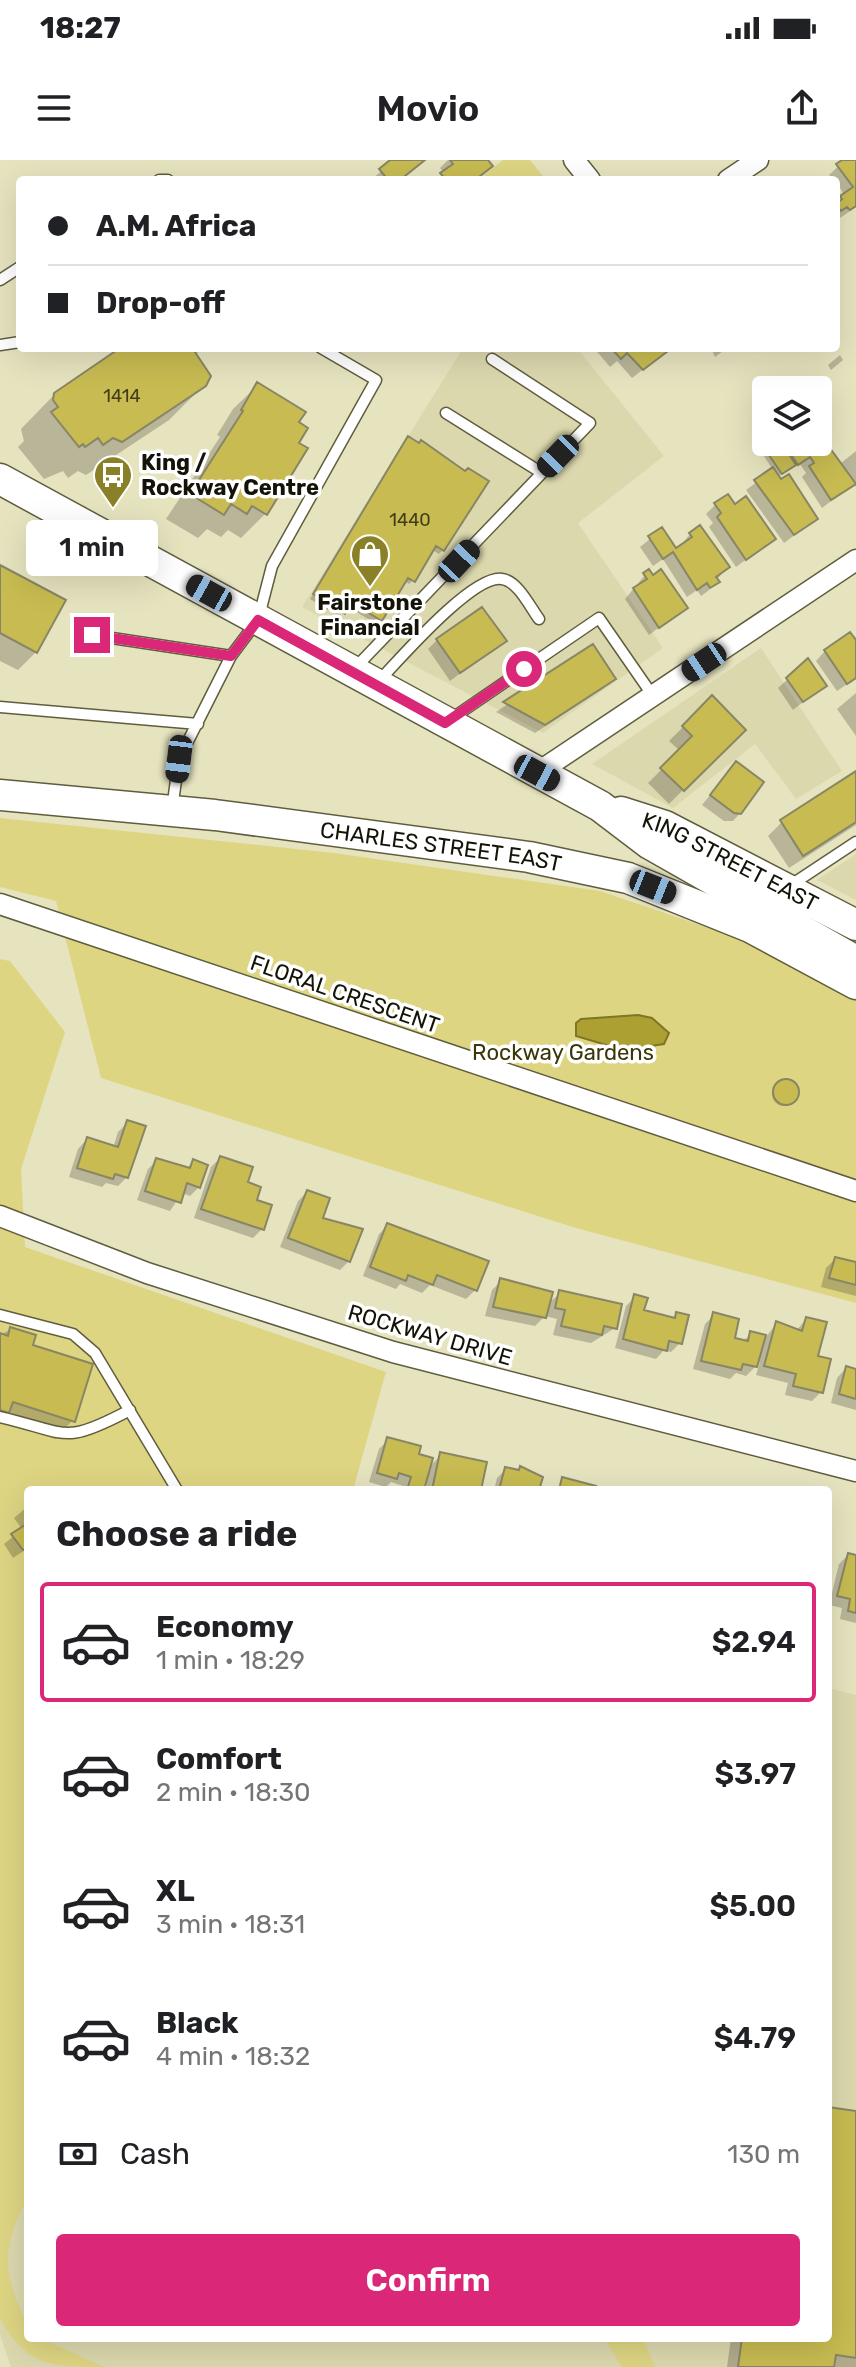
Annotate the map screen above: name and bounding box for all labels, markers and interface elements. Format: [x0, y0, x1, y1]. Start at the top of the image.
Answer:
text: 18:27 [40, 10, 121, 46]
icon: menu [32, 86, 76, 130]
icon: share [780, 86, 824, 130]
text: Movio [377, 87, 479, 130]
text: A.M. Africa [96, 208, 257, 244]
text: Drop-off [96, 285, 225, 321]
map controls [752, 376, 832, 456]
button: layers [752, 376, 832, 456]
house number: 1414 [103, 385, 141, 407]
car [533, 430, 583, 482]
place label: King / Rockway Centre [141, 449, 319, 501]
bus stop icon: King / Rockway Centre [92, 454, 134, 509]
house number: 1440 [389, 509, 431, 531]
callout: 1 min [26, 519, 158, 575]
text: 1 min [59, 532, 125, 563]
shop icon: Fairstone Financial [349, 533, 391, 588]
car [434, 535, 484, 587]
car [182, 571, 236, 615]
place label: Fairstone Financial [317, 589, 423, 641]
route end [74, 617, 110, 653]
car [677, 639, 731, 685]
route start [506, 651, 542, 687]
car [164, 734, 194, 784]
car [510, 751, 564, 795]
street label: KING STREET EAST [639, 806, 823, 917]
street label: CHARLES STREET EAST [319, 816, 564, 877]
car [626, 867, 680, 907]
street label: FLORAL CRESCENT [247, 949, 443, 1039]
park label: Rockway Gardens [472, 1039, 654, 1066]
street label: ROCKWAY DRIVE [345, 1299, 515, 1371]
text: Choose a ride [56, 1512, 297, 1555]
icon: car [60, 1606, 132, 1678]
text: Economy [156, 1609, 294, 1645]
text: $2.94 [712, 1624, 796, 1660]
text: 1 min · 18:29 [156, 1645, 305, 1676]
icon: car [60, 1738, 132, 1810]
text: Comfort [156, 1741, 282, 1777]
text: $3.97 [714, 1756, 796, 1792]
text: 2 min · 18:30 [156, 1777, 311, 1808]
icon: car [60, 1870, 132, 1942]
text: XL [156, 1873, 195, 1909]
text: $5.00 [709, 1888, 796, 1924]
text: 3 min · 18:31 [156, 1909, 305, 1940]
icon: car [60, 2002, 132, 2074]
text: Black [156, 2005, 239, 2041]
text: $4.79 [714, 2020, 796, 2056]
text: 4 min · 18:32 [156, 2041, 310, 2072]
icon: cash [56, 2132, 100, 2176]
text: Cash [120, 2136, 190, 2172]
text: 130 m [727, 2139, 800, 2170]
button: Confirm [56, 2234, 800, 2326]

